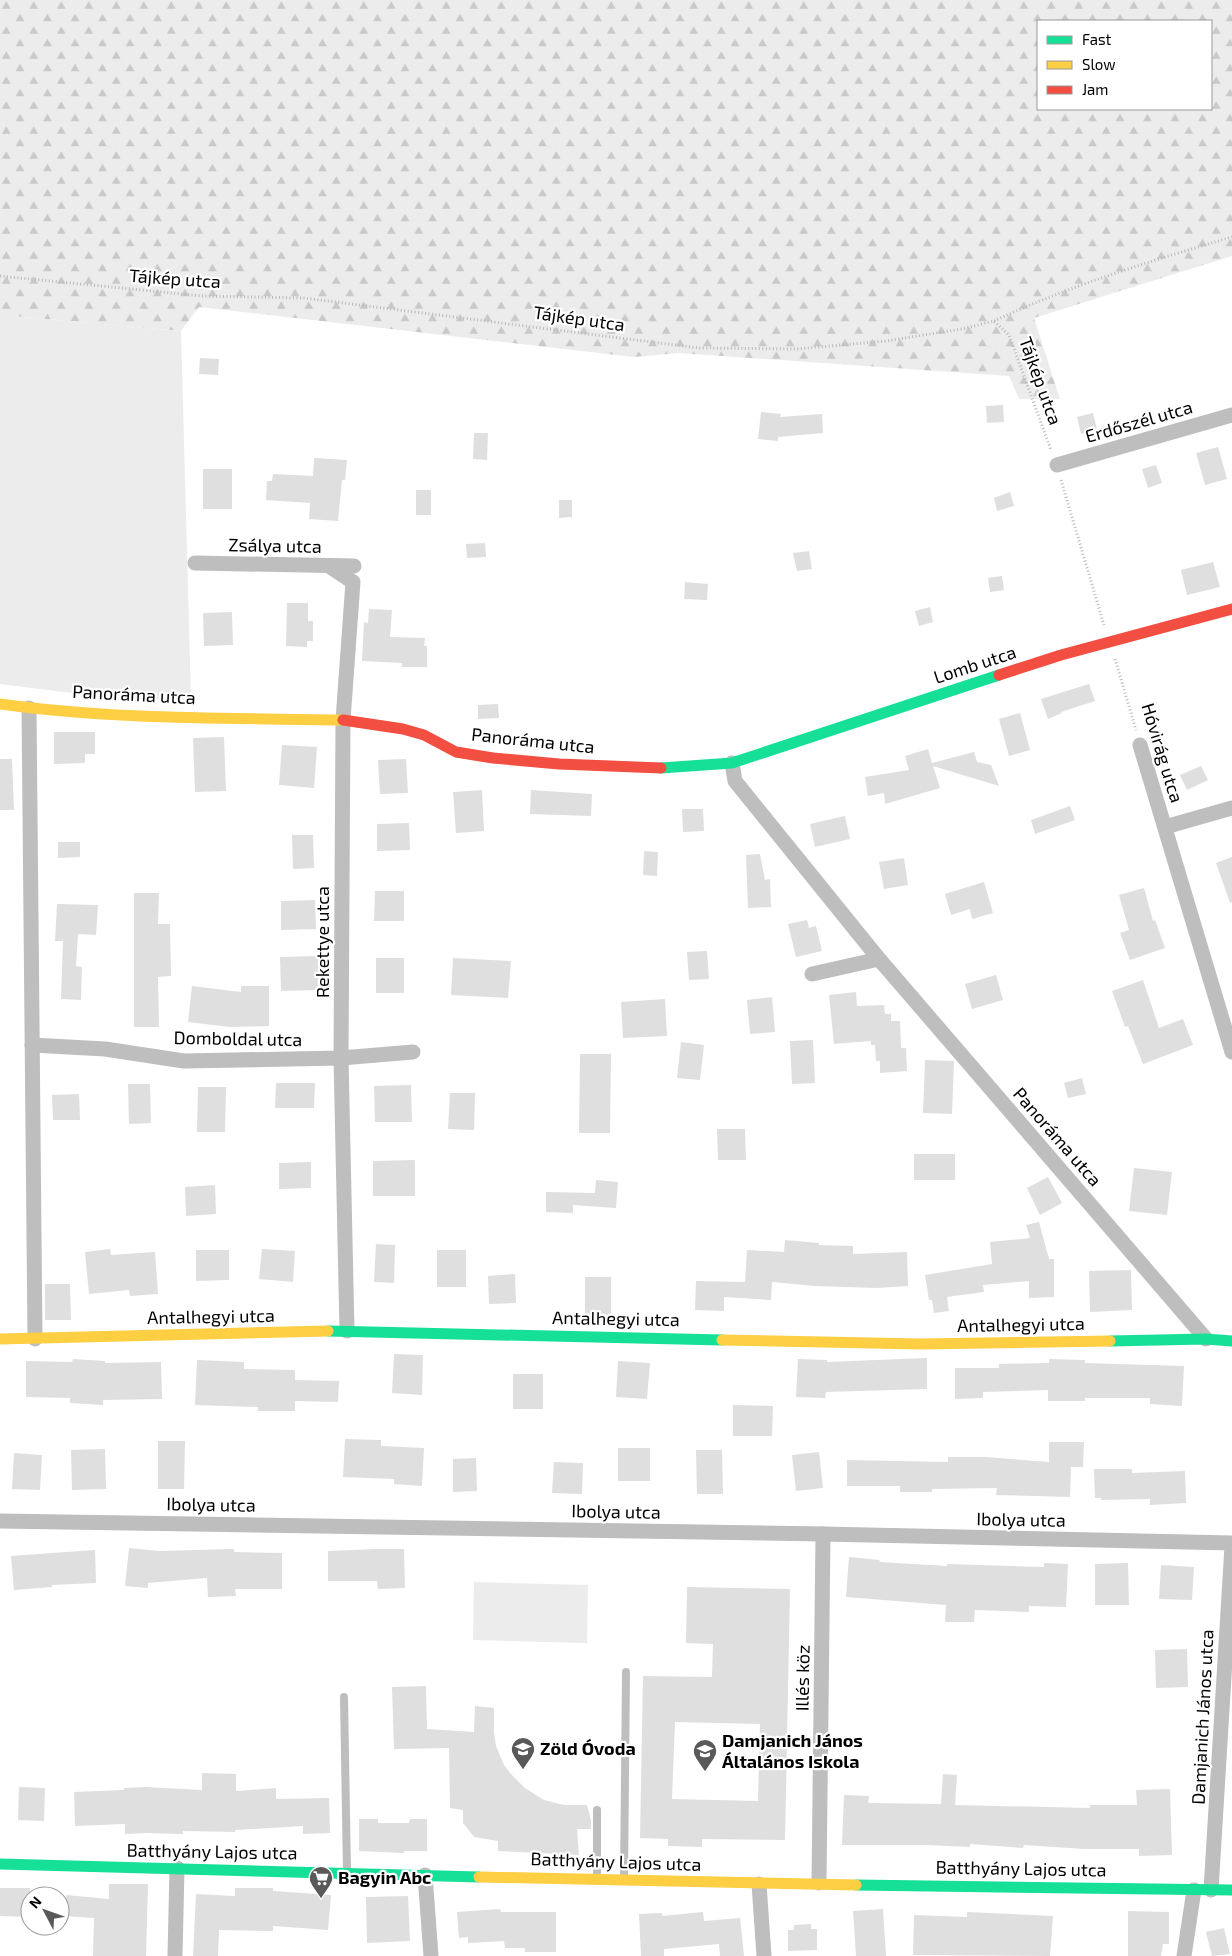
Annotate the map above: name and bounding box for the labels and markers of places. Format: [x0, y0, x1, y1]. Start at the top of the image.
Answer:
place label: Damjanich János Általános Iskola [722, 1729, 863, 1772]
school or university icon: Zöld Óvoda [510, 1736, 536, 1770]
place label: Zöld Óvoda [540, 1737, 636, 1759]
school or university icon: Damjanich János Általános Iskola [692, 1738, 718, 1772]
supermarket icon: Bagyin Abc [308, 1865, 334, 1899]
place label: Bagyin Abc [338, 1866, 431, 1888]

